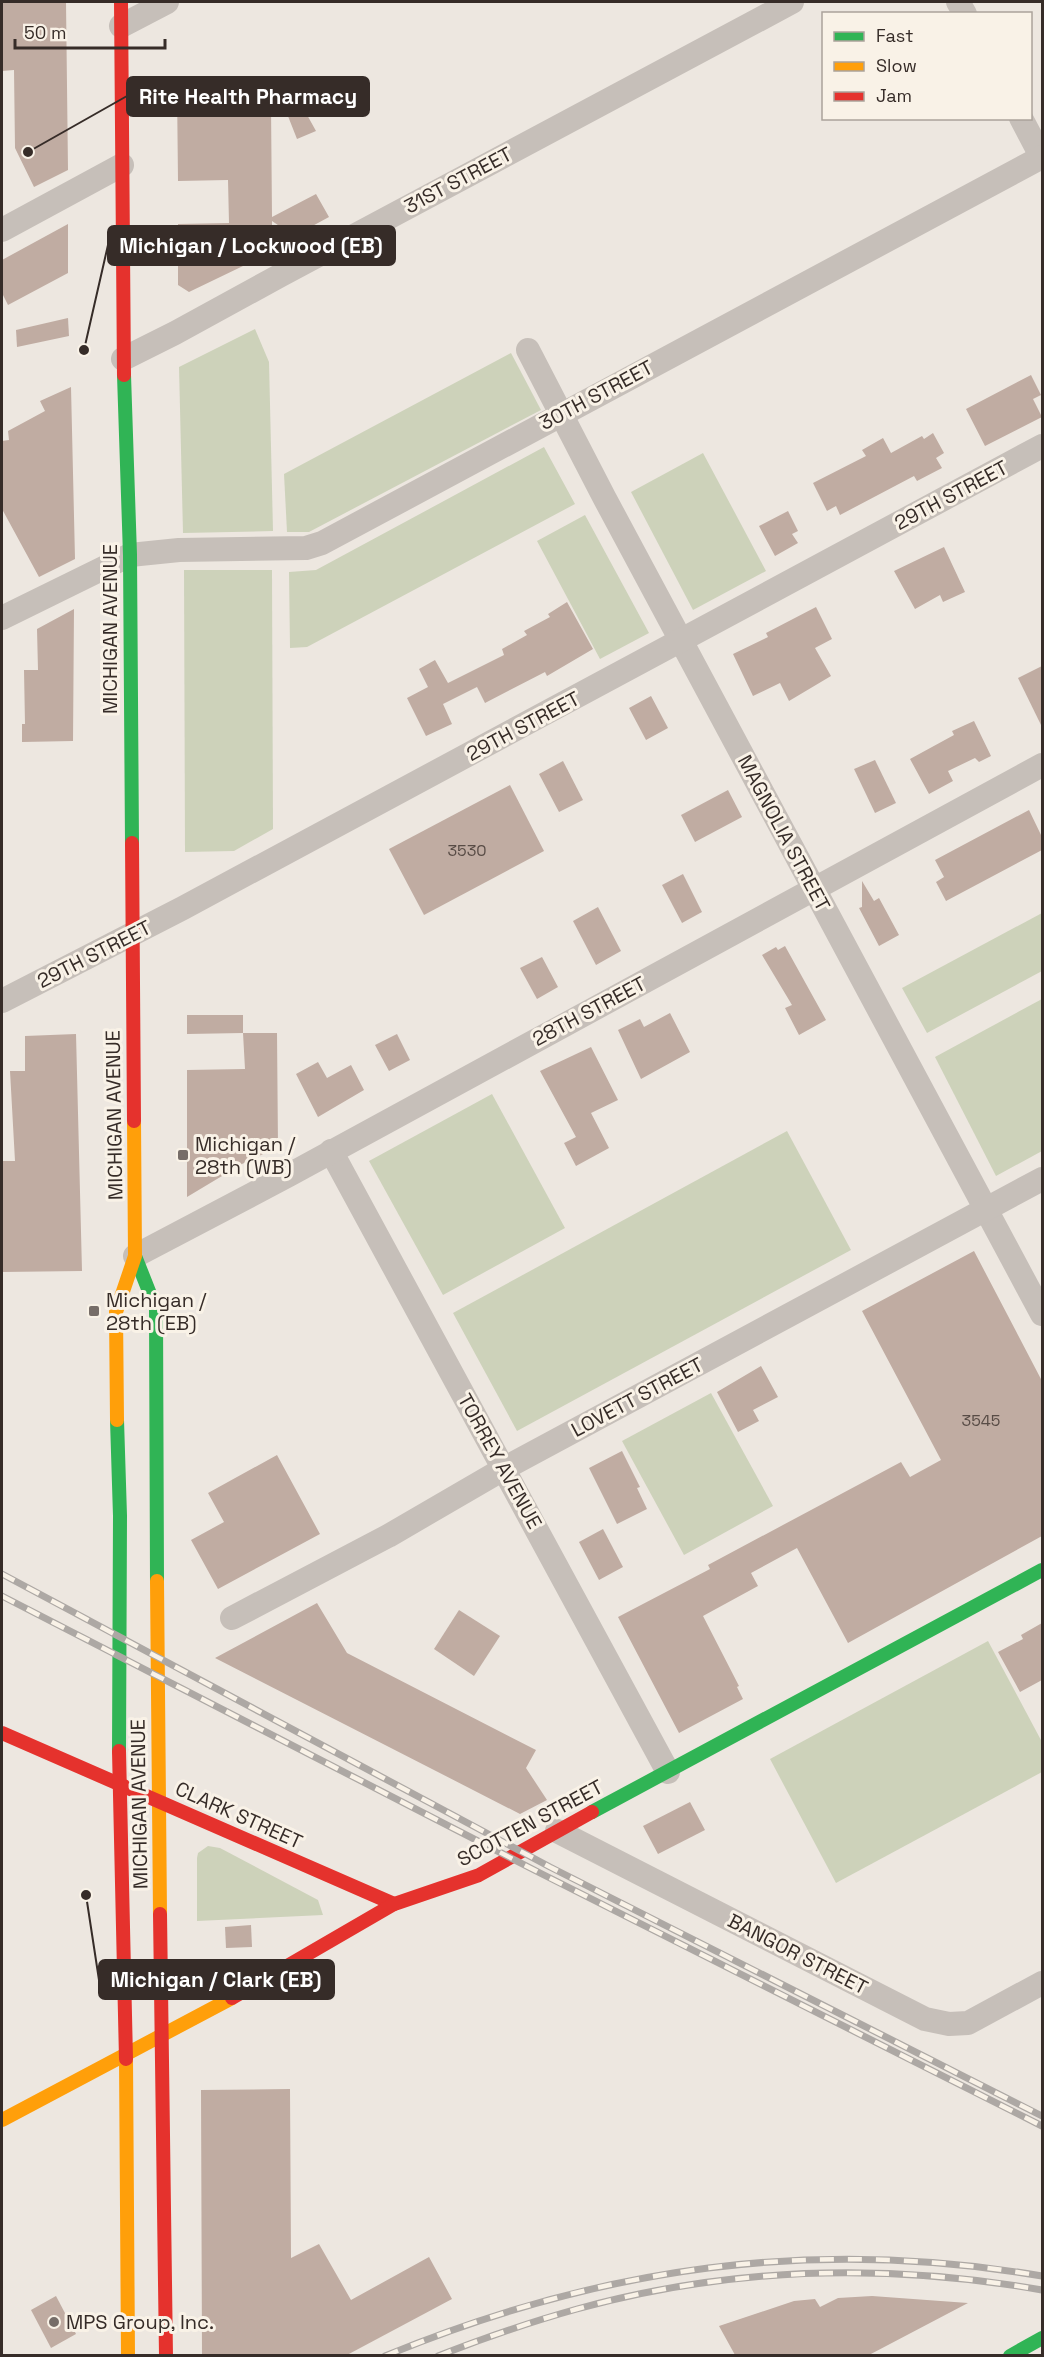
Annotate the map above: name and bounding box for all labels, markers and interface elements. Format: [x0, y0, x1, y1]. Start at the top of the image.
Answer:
scale bar [15, 12, 165, 50]
legend [822, 12, 1032, 120]
text: 50 m [24, 21, 66, 44]
text: Fast [876, 24, 913, 47]
text: Slow [876, 54, 917, 77]
callout: Rite Health Pharmacy [127, 77, 369, 116]
text: Rite Health Pharmacy [139, 83, 357, 110]
text: Jam [876, 84, 912, 107]
street label: 31ST STREET [400, 141, 517, 219]
callout: Michigan / Lockwood (EB) [108, 226, 395, 265]
text: Michigan / Lockwood (EB) [119, 232, 383, 259]
street label: 30TH STREET [535, 354, 658, 436]
street label: 29TH STREET [890, 454, 1012, 536]
street label: MICHIGAN AVENUE [97, 544, 123, 714]
street label: 29TH STREET [462, 685, 584, 767]
street label: MAGNOLIA STREET [732, 750, 836, 916]
house number: 3530 [447, 840, 487, 861]
street label: 29TH STREET [33, 914, 156, 994]
street label: 28TH STREET [528, 970, 650, 1052]
street label: MICHIGAN AVENUE [100, 1030, 128, 1200]
place label: Michigan / 28th (WB) [195, 1131, 296, 1180]
marker: Michigan / 28th (WB) [176, 1148, 190, 1162]
place label: Michigan / 28th (EB) [106, 1287, 207, 1336]
marker: Michigan / 28th (EB) [87, 1304, 101, 1318]
street label: LOVETT STREET [567, 1351, 708, 1443]
street label: TORREY AVENUE [452, 1389, 548, 1533]
house number: 3545 [962, 1410, 1000, 1431]
street label: MICHIGAN AVENUE [125, 1719, 153, 1889]
street label: SCOTTEN STREET [453, 1774, 608, 1872]
street label: CLARK STREET [171, 1775, 307, 1855]
street label: BANGOR STREET [724, 1908, 873, 2001]
callout: Michigan / Clark (EB) [99, 1960, 334, 1999]
text: Michigan / Clark (EB) [110, 1966, 322, 1993]
place label: MPS Group, Inc. [66, 2309, 214, 2335]
marker: MPS Group, Inc. [47, 2315, 61, 2329]

